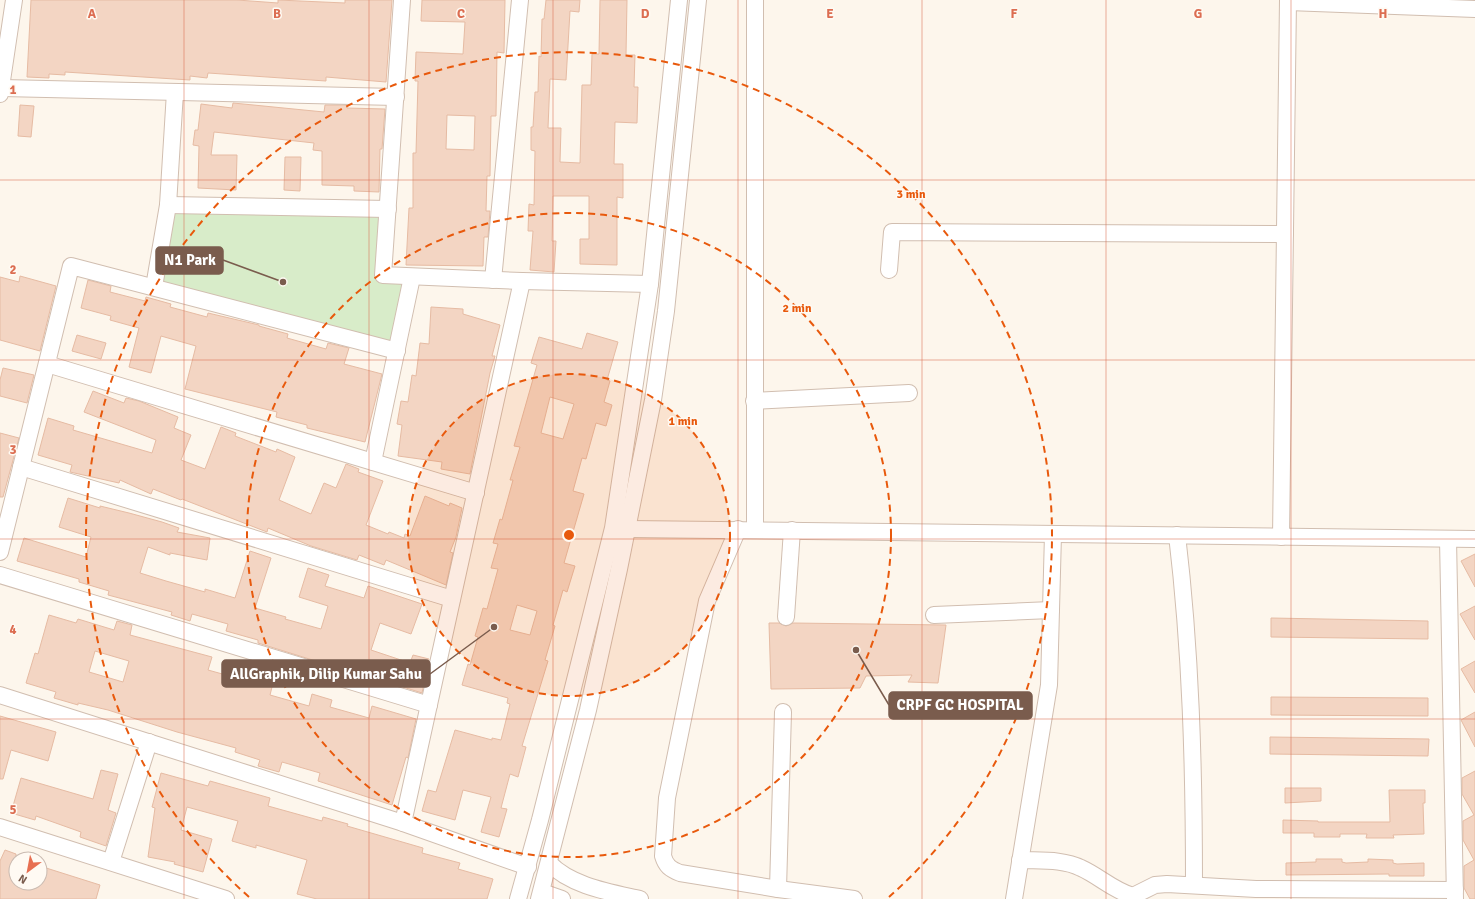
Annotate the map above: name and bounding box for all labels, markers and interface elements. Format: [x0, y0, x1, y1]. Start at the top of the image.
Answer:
text: A [88, 6, 97, 22]
text: B [273, 6, 281, 22]
text: C [457, 6, 465, 22]
text: D [641, 6, 650, 22]
text: E [826, 6, 834, 22]
text: F [1011, 6, 1018, 22]
text: G [1194, 6, 1202, 22]
text: H [1379, 6, 1387, 22]
text: 1 [9, 82, 17, 98]
text: 3 min [897, 187, 926, 202]
callout: N1 Park [156, 247, 223, 274]
text: N1 Park [164, 251, 216, 269]
text: 2 [9, 262, 17, 278]
text: 2 min [783, 301, 812, 316]
text: 1 min [669, 414, 698, 429]
text: 3 [9, 442, 17, 458]
centre of rings [562, 528, 576, 542]
text: 4 [9, 622, 17, 638]
callout: AllGraphik, Dilip Kumar Sahu [222, 660, 430, 687]
text: AllGraphik, Dilip Kumar Sahu [230, 665, 422, 683]
callout: CRPF GC HOSPITAL [889, 692, 1032, 719]
text: CRPF GC HOSPITAL [896, 696, 1024, 714]
text: 5 [9, 802, 17, 818]
north arrow [8, 851, 48, 891]
text: N [16, 872, 30, 887]

